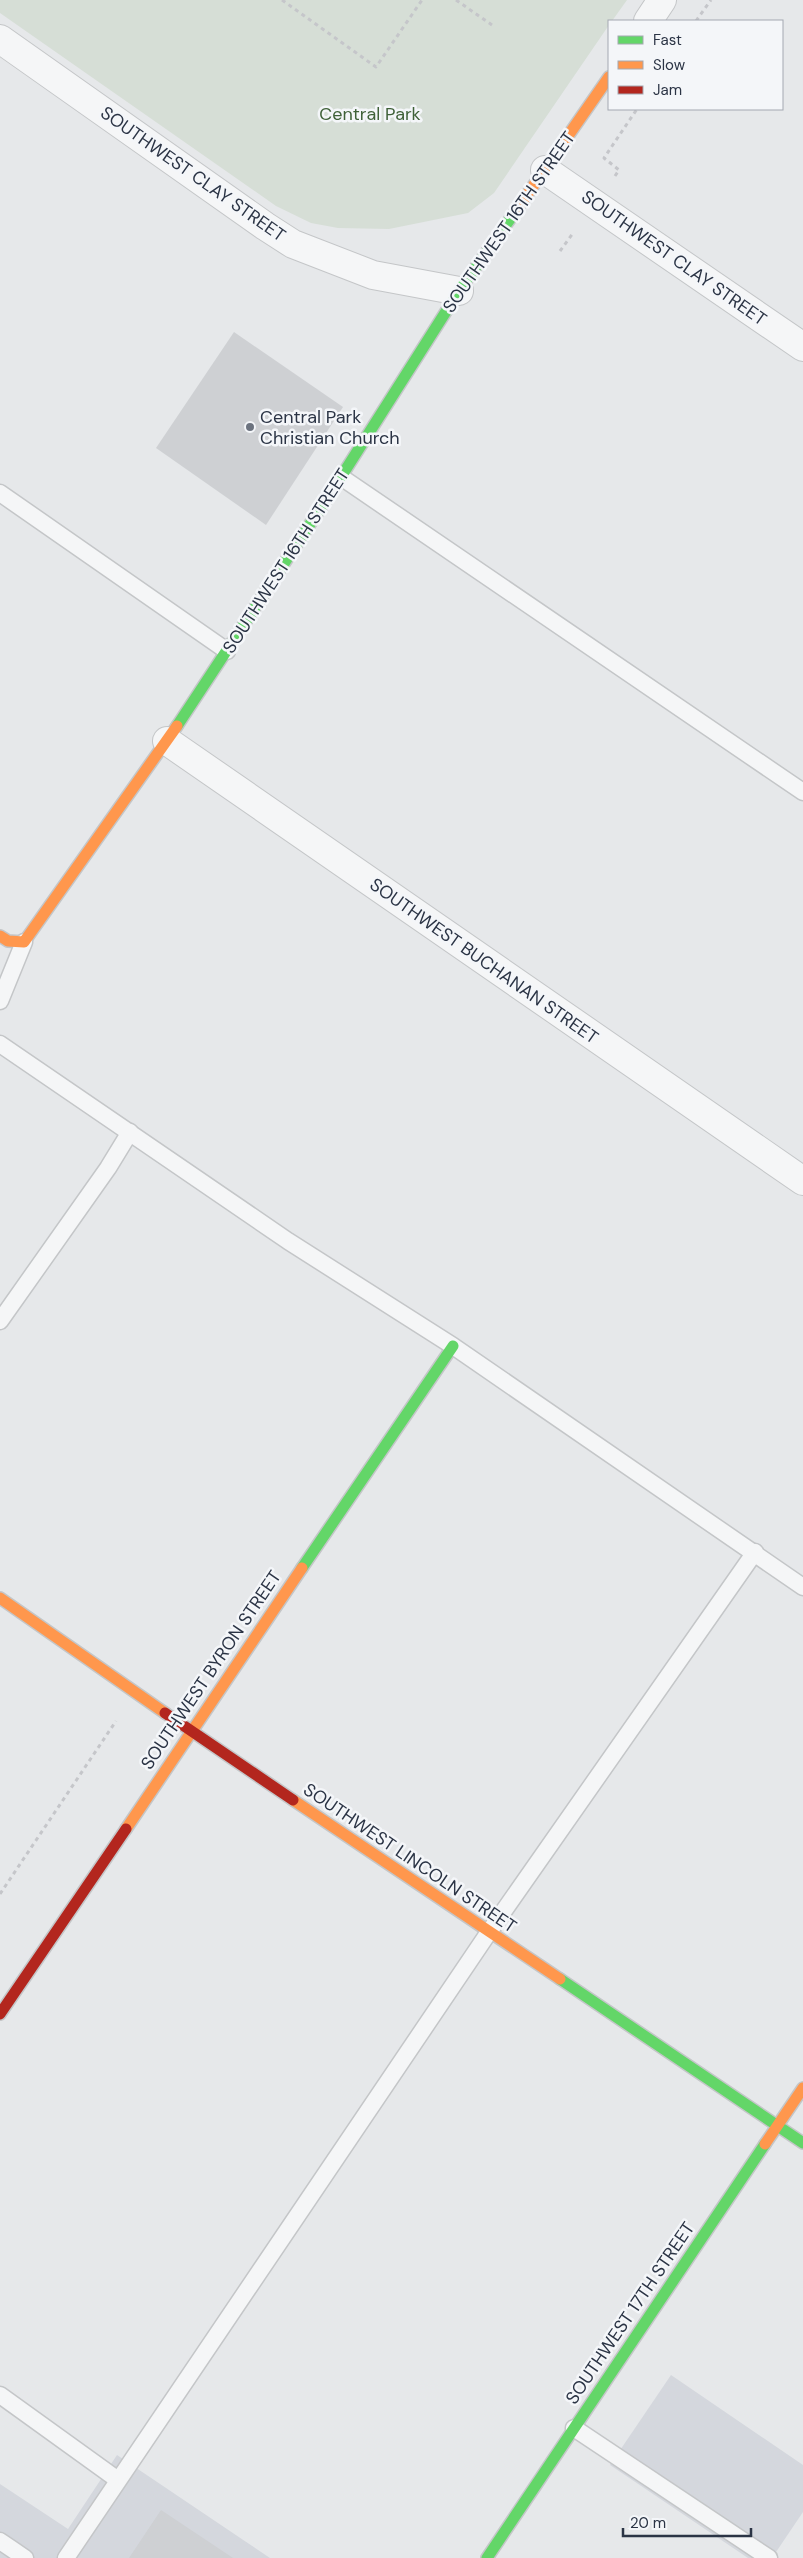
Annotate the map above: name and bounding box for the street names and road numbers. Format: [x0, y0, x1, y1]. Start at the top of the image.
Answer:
street label: SOUTHWEST CLAY STREET [96, 101, 290, 247]
street label: SOUTHWEST 16TH STREET [437, 127, 581, 317]
street label: SOUTHWEST CLAY STREET [577, 185, 771, 331]
street label: SOUTHWEST 16TH STREET [217, 464, 355, 658]
street label: SOUTHWEST BUCHANAN STREET [365, 873, 603, 1049]
street label: SOUTHWEST BYRON STREET [135, 1566, 287, 1774]
street label: SOUTHWEST LINCOLN STREET [299, 1778, 521, 1938]
street label: SOUTHWEST 17TH STREET [560, 2217, 700, 2409]

